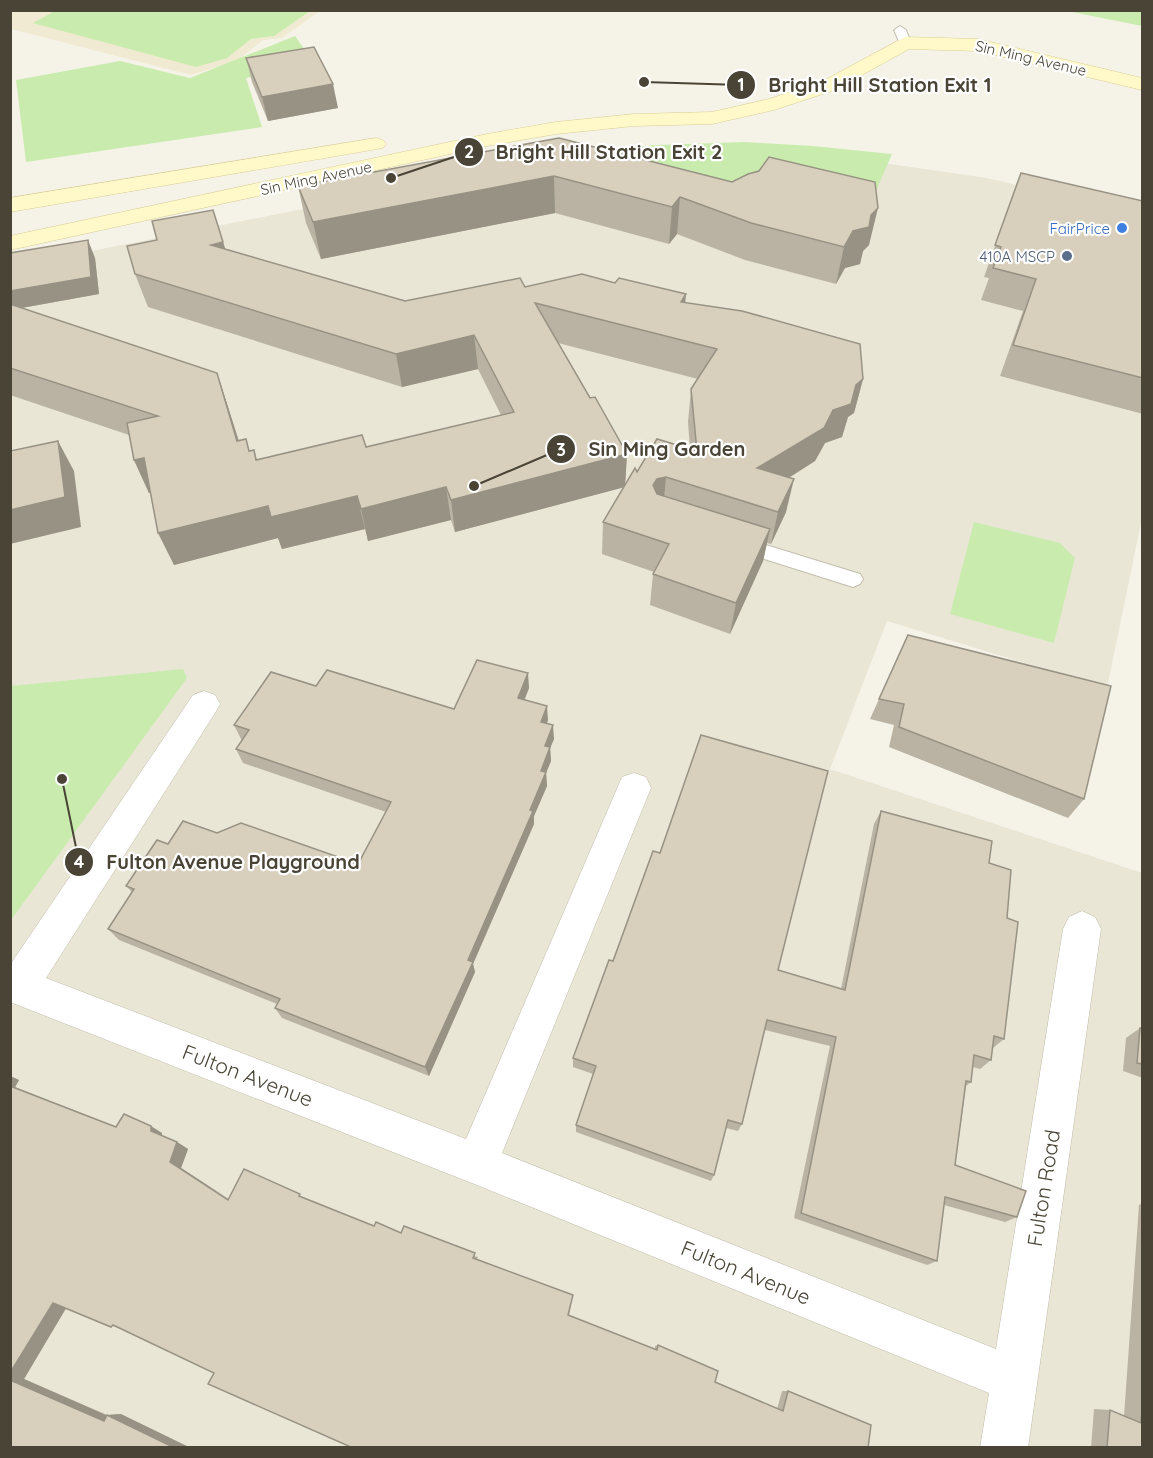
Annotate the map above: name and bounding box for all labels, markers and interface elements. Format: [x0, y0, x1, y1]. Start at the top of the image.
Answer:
street label: Sin Ming Avenue [974, 36, 1088, 80]
callout: Bright Hill Station Exit 1 [726, 66, 1004, 104]
text: Bright Hill Station Exit 1 [768, 72, 992, 97]
text: 1 [737, 73, 745, 96]
callout: Bright Hill Station Exit 2 [454, 133, 735, 171]
text: Bright Hill Station Exit 2 [496, 139, 722, 164]
text: 2 [464, 140, 474, 163]
street label: Sin Ming Avenue [259, 157, 373, 199]
place label: FairPrice [1050, 219, 1110, 238]
marker: FairPrice [1115, 221, 1129, 235]
place label: 410A MSCP [979, 247, 1055, 266]
marker: 410A MSCP [1060, 249, 1074, 263]
callout: Sin Ming Garden [546, 430, 757, 468]
text: Sin Ming Garden [589, 436, 745, 461]
text: 3 [556, 438, 566, 461]
callout: Fulton Avenue Playground [64, 843, 372, 881]
text: Fulton Avenue Playground [106, 849, 360, 874]
text: 4 [74, 850, 85, 873]
street label: Fulton Avenue [179, 1038, 317, 1112]
street label: Fulton Road [1021, 1128, 1065, 1248]
street label: Fulton Avenue [677, 1234, 815, 1310]

